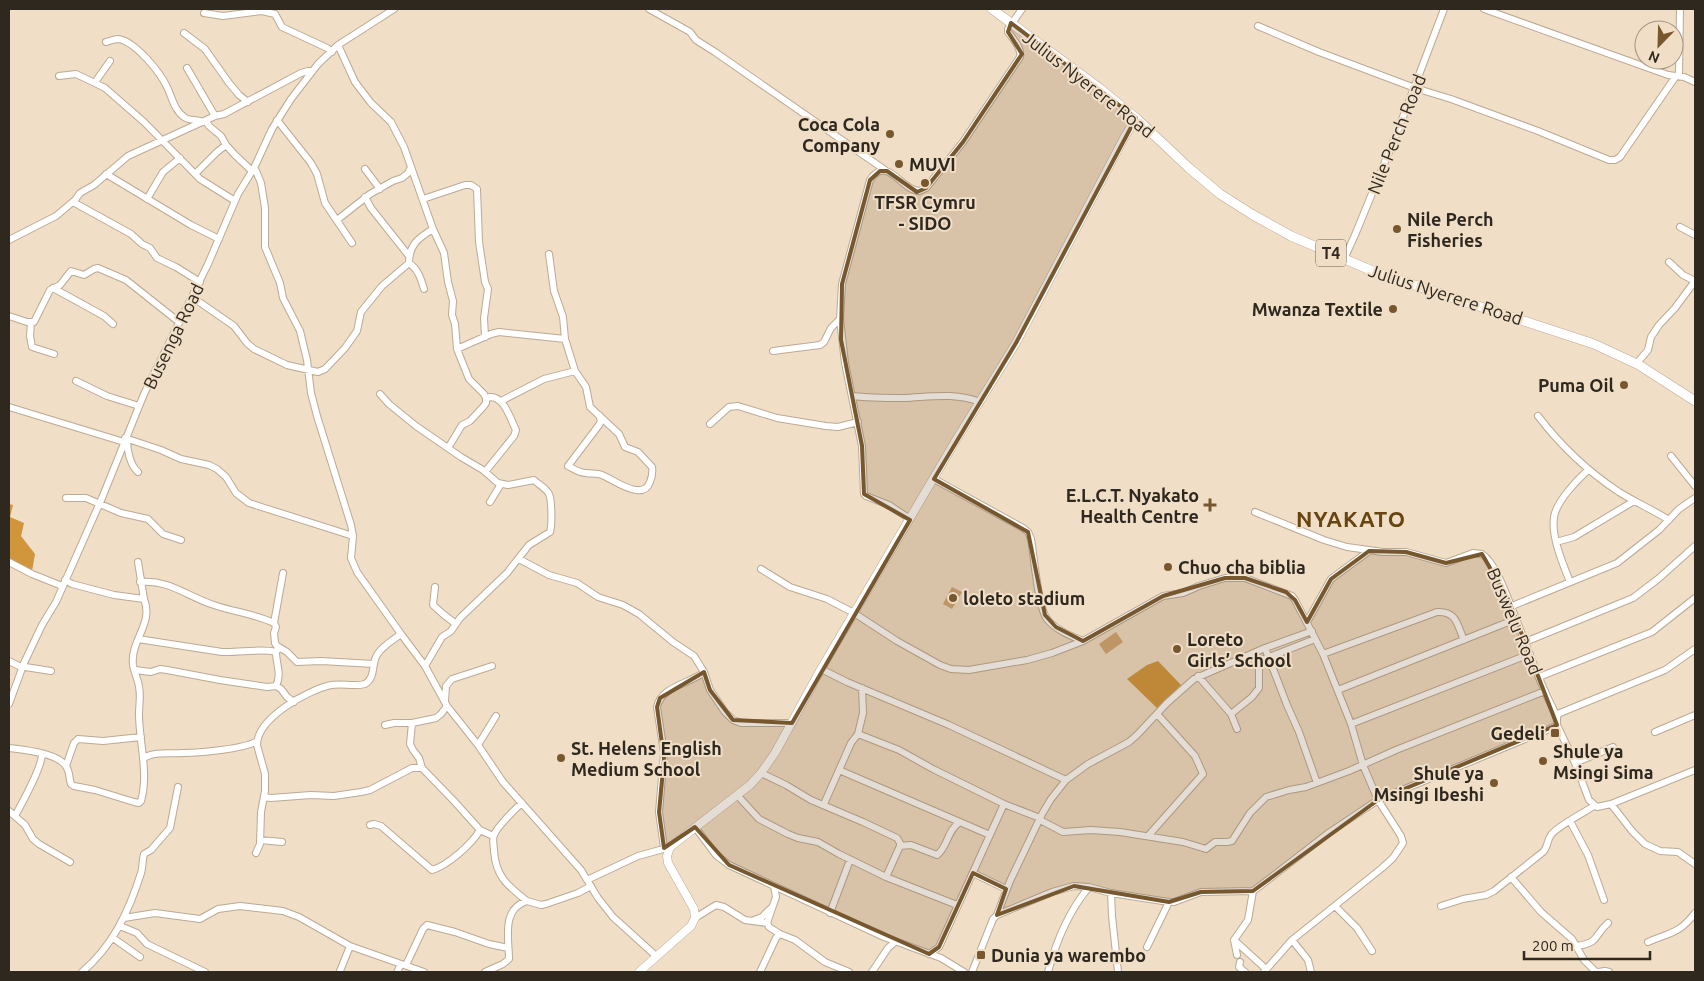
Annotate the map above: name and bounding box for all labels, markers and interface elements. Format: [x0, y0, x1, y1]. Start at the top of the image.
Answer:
north arrow [1634, 20, 1684, 70]
street label: Julius Nyerere Road [1019, 27, 1159, 141]
text: N [1646, 48, 1662, 66]
street label: Nile Perch Road [1363, 71, 1429, 197]
place label: Coca Cola Company [798, 114, 880, 155]
marker: Coca Cola Company [884, 128, 896, 140]
place label: MUVI [909, 154, 956, 174]
marker: MUVI [893, 158, 905, 170]
marker: TFSR Cymru - SIDO [919, 177, 931, 189]
place label: TFSR Cymru - SIDO [874, 192, 976, 233]
place label: Nile Perch Fisheries [1407, 209, 1494, 250]
marker: Nile Perch Fisheries [1391, 223, 1403, 235]
road number: T4 [1316, 240, 1346, 266]
street label: Julius Nyerere Road [1366, 260, 1526, 328]
street label: Busenga Road [139, 280, 207, 392]
place label: Mwanza Textile [1252, 299, 1383, 319]
marker: Mwanza Textile [1387, 303, 1399, 315]
place label: Puma Oil [1538, 375, 1615, 395]
marker: Puma Oil [1618, 379, 1630, 391]
place label: E.L.C.T. Nyakato Health Centre [1066, 485, 1199, 526]
marker: E.L.C.T. Nyakato Health Centre [1203, 498, 1217, 512]
district label: NYAKATO [1296, 506, 1406, 531]
place label: Chuo cha biblia [1178, 557, 1306, 577]
marker: Chuo cha biblia [1162, 561, 1174, 573]
street label: Buswelu Road [1484, 565, 1546, 677]
place label: loleto stadium [963, 588, 1085, 608]
marker: loleto stadium [947, 592, 959, 604]
place label: Loreto Girls’ School [1187, 629, 1292, 670]
marker: Loreto Girls’ School [1171, 643, 1183, 655]
place label: Gedeli [1491, 723, 1545, 743]
marker: Gedeli [1549, 727, 1561, 739]
place label: St. Helens English Medium School [571, 738, 722, 779]
place label: Shule ya Msingi Sima [1553, 741, 1653, 782]
marker: St. Helens English Medium School [555, 752, 567, 764]
marker: Shule ya Msingi Sima [1537, 755, 1549, 767]
place label: Shule ya Msingi Ibeshi [1373, 763, 1484, 804]
marker: Shule ya Msingi Ibeshi [1488, 777, 1500, 789]
scale bar [1524, 928, 1650, 960]
text: 200 m [1532, 937, 1574, 954]
place label: Dunia ya warembo [991, 945, 1146, 965]
marker: Dunia ya warembo [975, 949, 987, 961]

